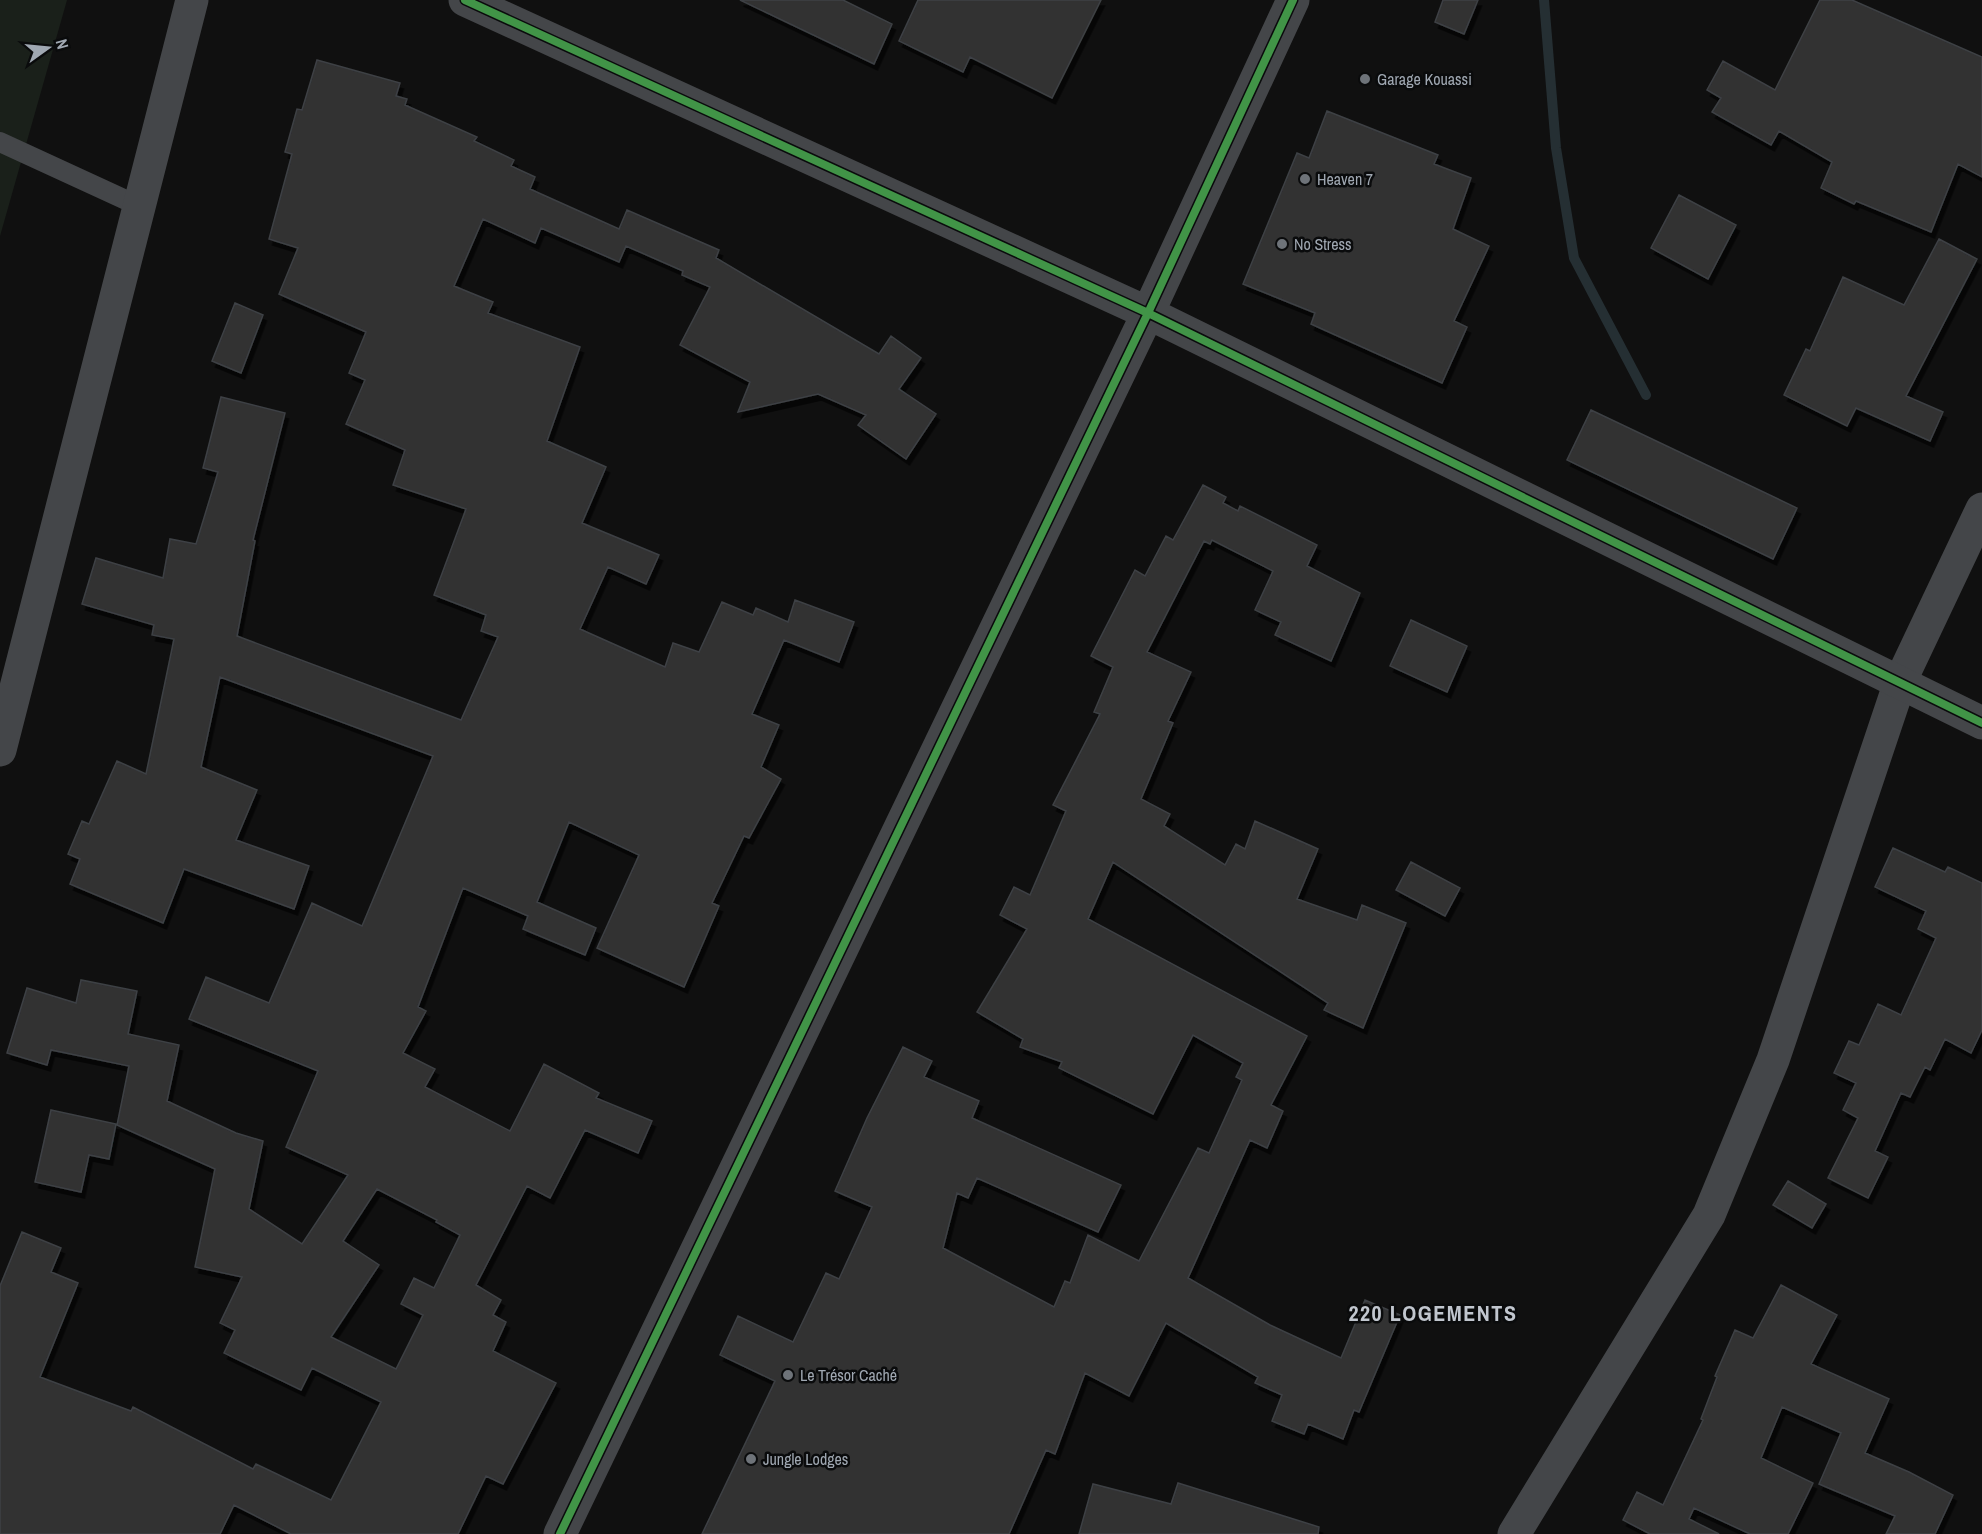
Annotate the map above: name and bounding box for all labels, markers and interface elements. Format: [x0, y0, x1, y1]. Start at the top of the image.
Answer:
north arrow [18, 18, 78, 78]
text: N [51, 37, 74, 52]
place label: Garage Kouassi [1377, 68, 1472, 90]
marker: Garage Kouassi [1358, 72, 1372, 86]
place label: Heaven 7 [1317, 168, 1373, 190]
marker: Heaven 7 [1298, 172, 1312, 186]
place label: No Stress [1294, 233, 1352, 255]
marker: No Stress [1275, 237, 1289, 251]
district label: 220 LOGEMENTS [1349, 1298, 1517, 1328]
place label: Le Trésor Caché [800, 1364, 897, 1386]
marker: Le Trésor Caché [781, 1368, 795, 1382]
place label: Jungle Lodges [763, 1448, 848, 1470]
marker: Jungle Lodges [744, 1452, 758, 1466]

